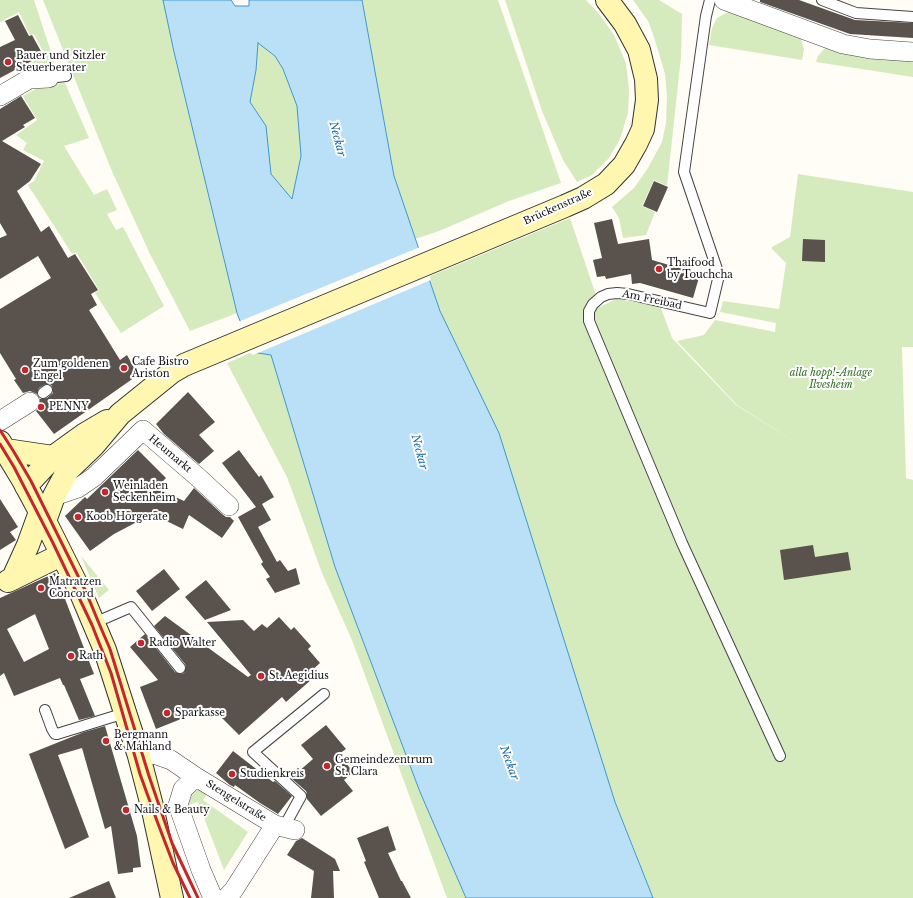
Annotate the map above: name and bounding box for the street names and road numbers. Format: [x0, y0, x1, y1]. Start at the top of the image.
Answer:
street label: Brückenstraße [522, 186, 594, 228]
street label: Am Freibad [621, 288, 683, 312]
street label: Heumarkt [146, 433, 194, 475]
street label: Stengelstraße [204, 778, 268, 824]

